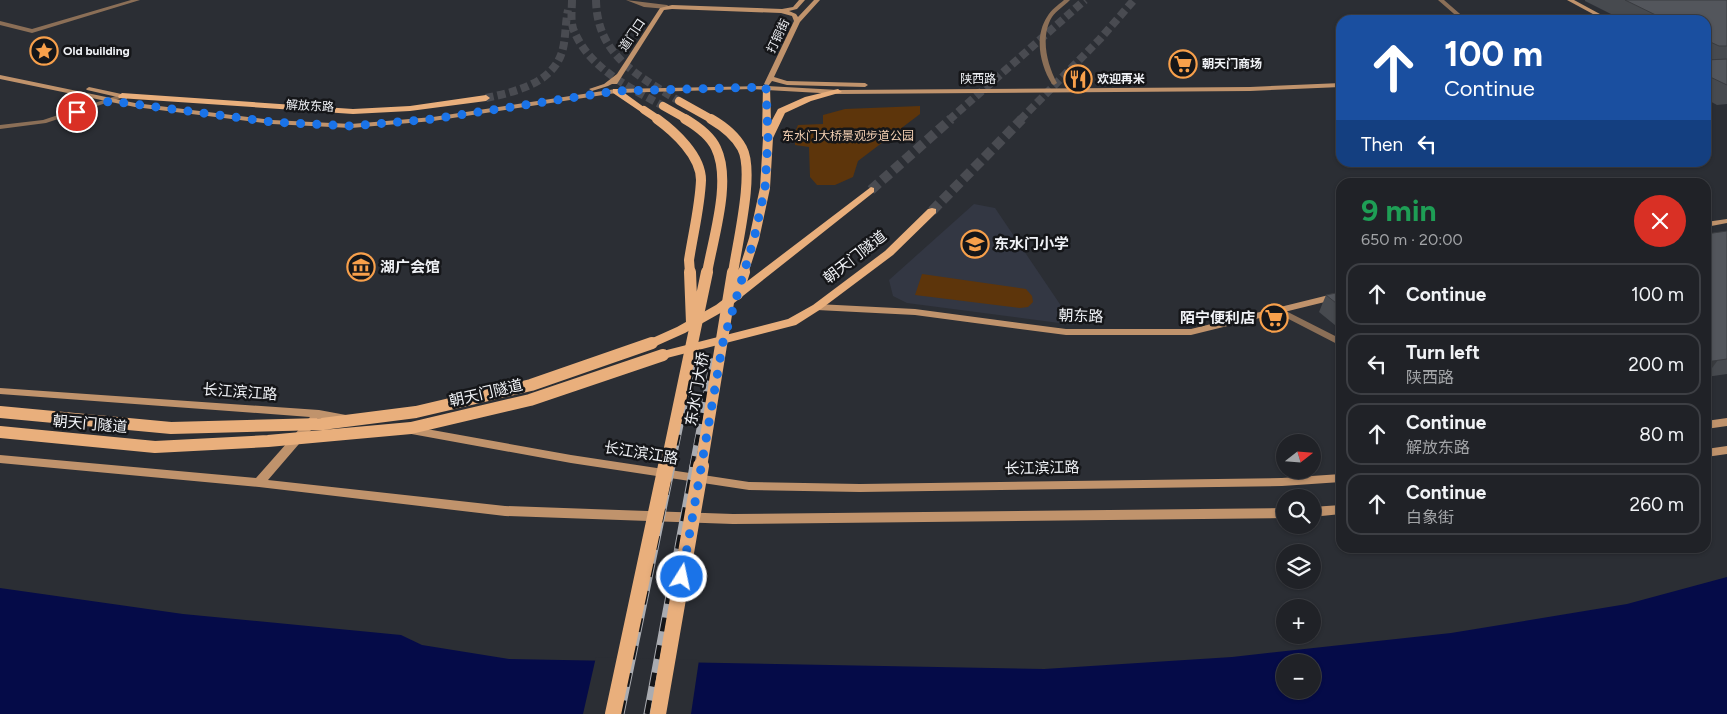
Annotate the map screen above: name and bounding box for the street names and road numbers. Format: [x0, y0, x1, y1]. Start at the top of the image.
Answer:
street label: 道门口 [616, 16, 648, 54]
street label: 打铜街 [764, 17, 792, 55]
street label: 陕西路 [960, 72, 996, 86]
street label: 解放东路 [286, 98, 334, 114]
street label: 朝天门隧道 [820, 227, 890, 287]
street label: 朝东路 [1058, 306, 1104, 326]
street label: 东水门大桥 [682, 350, 712, 428]
street label: 朝天门隧道 [447, 376, 525, 410]
street label: 长江滨江路 [202, 380, 278, 404]
street label: 朝天门隧道 [52, 412, 128, 436]
street label: 长江滨江路 [603, 438, 679, 468]
street label: 长江滨江路 [1004, 458, 1080, 478]

